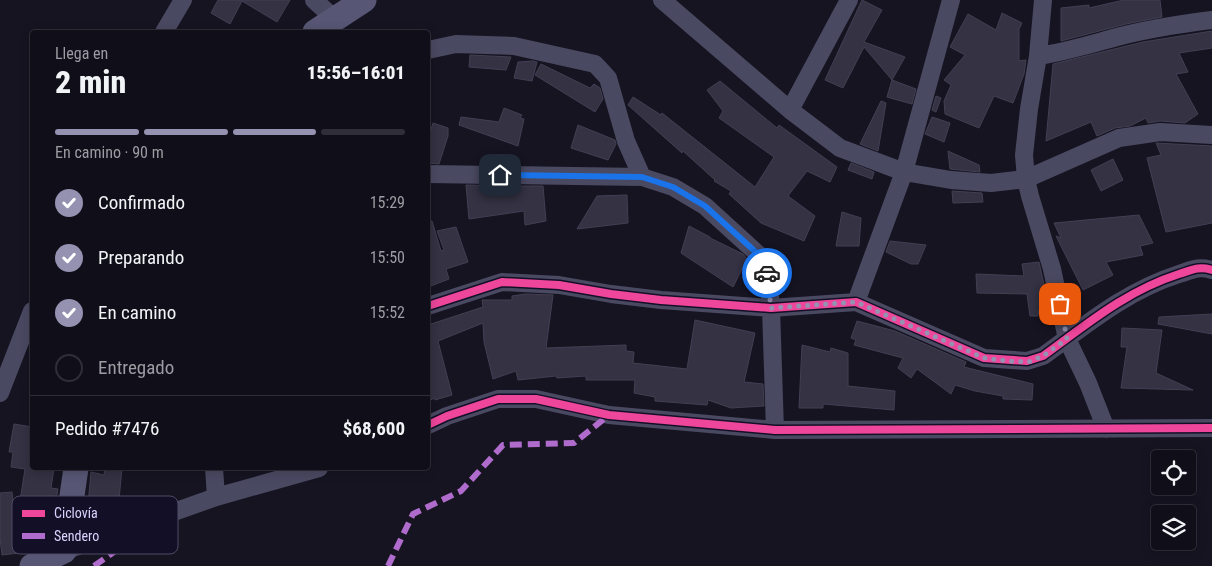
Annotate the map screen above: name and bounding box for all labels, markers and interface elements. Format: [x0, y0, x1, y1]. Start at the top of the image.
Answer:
text: Llega en [55, 44, 108, 63]
text: 15:56–16:01 [307, 61, 405, 84]
text: 2 min [55, 63, 126, 101]
text: En camino · 90 m [55, 143, 164, 162]
pin [479, 154, 521, 196]
icon: home [486, 161, 514, 189]
icon: check [55, 189, 83, 217]
text: Confirmado [98, 191, 185, 214]
text: 15:29 [370, 193, 405, 212]
icon: check [55, 244, 83, 272]
text: Preparando [98, 246, 184, 269]
text: 15:50 [370, 248, 405, 267]
courier [742, 248, 792, 298]
icon: car [753, 259, 781, 287]
pin [1039, 283, 1081, 325]
icon: bag [1046, 290, 1074, 318]
icon: check [55, 299, 83, 327]
text: En camino [98, 301, 176, 324]
text: 15:52 [370, 303, 405, 322]
text: Entregado [98, 356, 174, 379]
text: Pedido #7476 [55, 417, 159, 440]
text: $68,600 [343, 417, 405, 440]
map controls [1151, 450, 1196, 550]
button: locate [1151, 450, 1196, 495]
legend [12, 496, 178, 554]
text: Ciclovía [54, 505, 98, 521]
button: layers [1151, 505, 1196, 550]
text: Sendero [54, 528, 99, 544]

